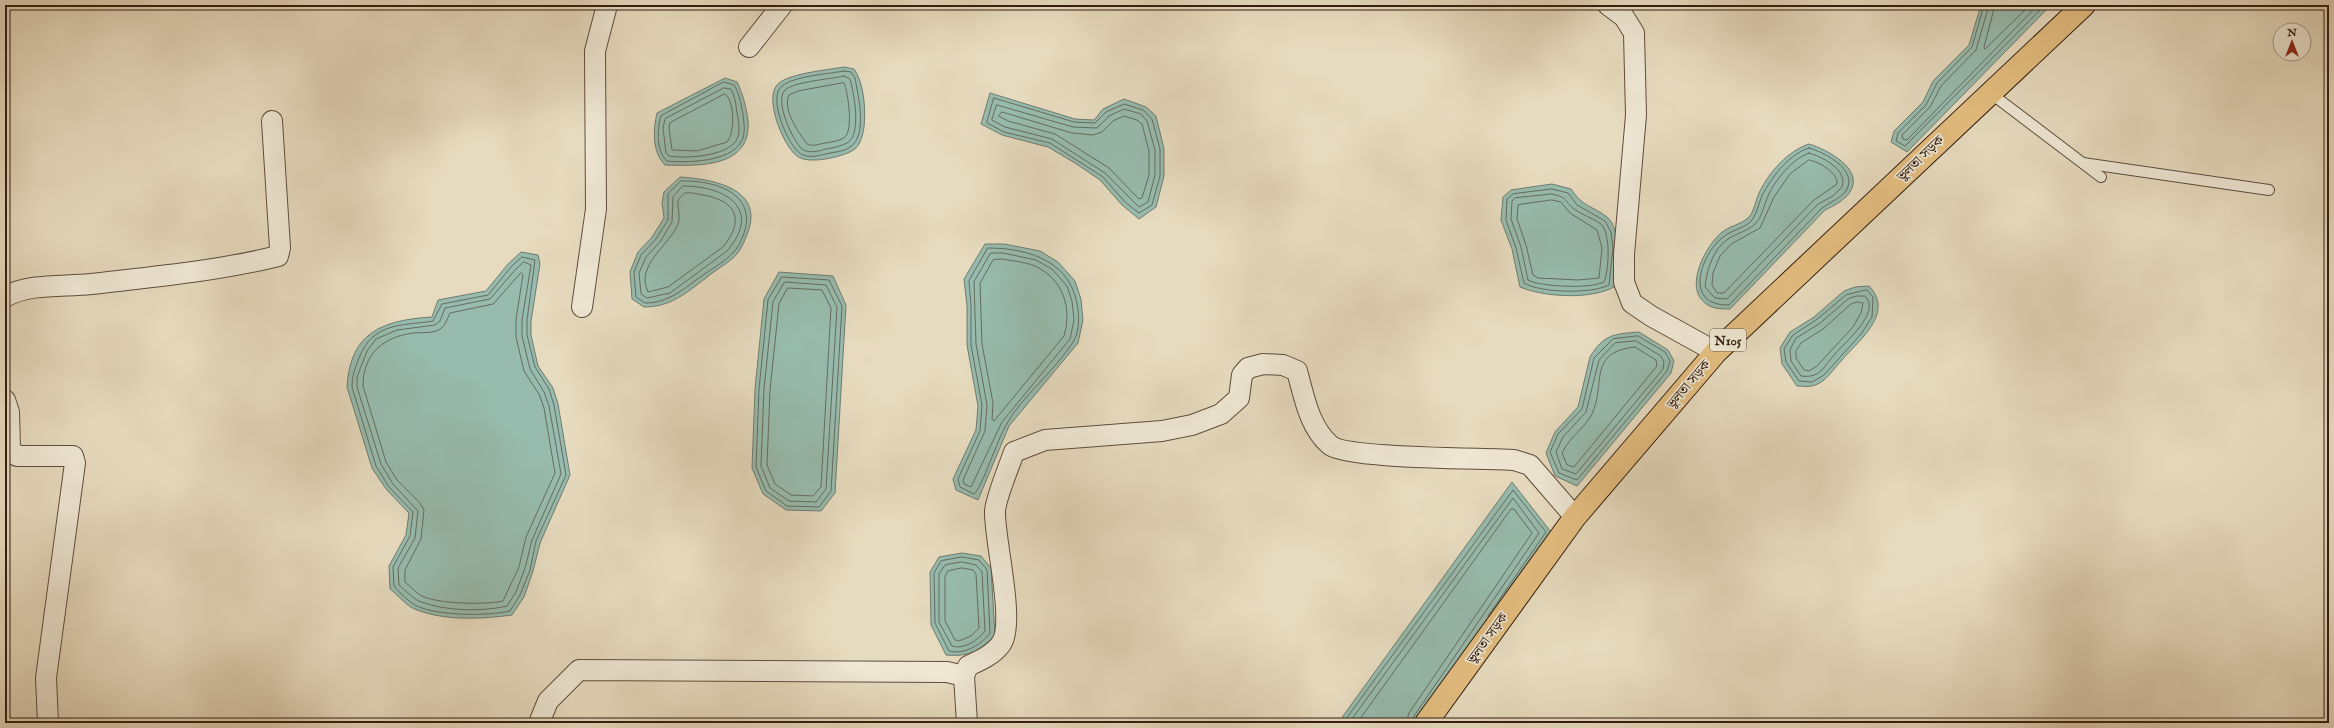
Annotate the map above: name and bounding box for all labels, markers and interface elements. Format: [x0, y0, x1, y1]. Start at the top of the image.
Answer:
north arrow [2272, 22, 2312, 62]
text: N [2286, 26, 2297, 40]
street label: ভুলতা সড়ক [1893, 131, 1949, 186]
road number: N105 [1710, 329, 1746, 351]
street label: ভুলতা সড়ক [1662, 355, 1715, 414]
street label: ভুলতা সড়ক [1463, 609, 1513, 669]

